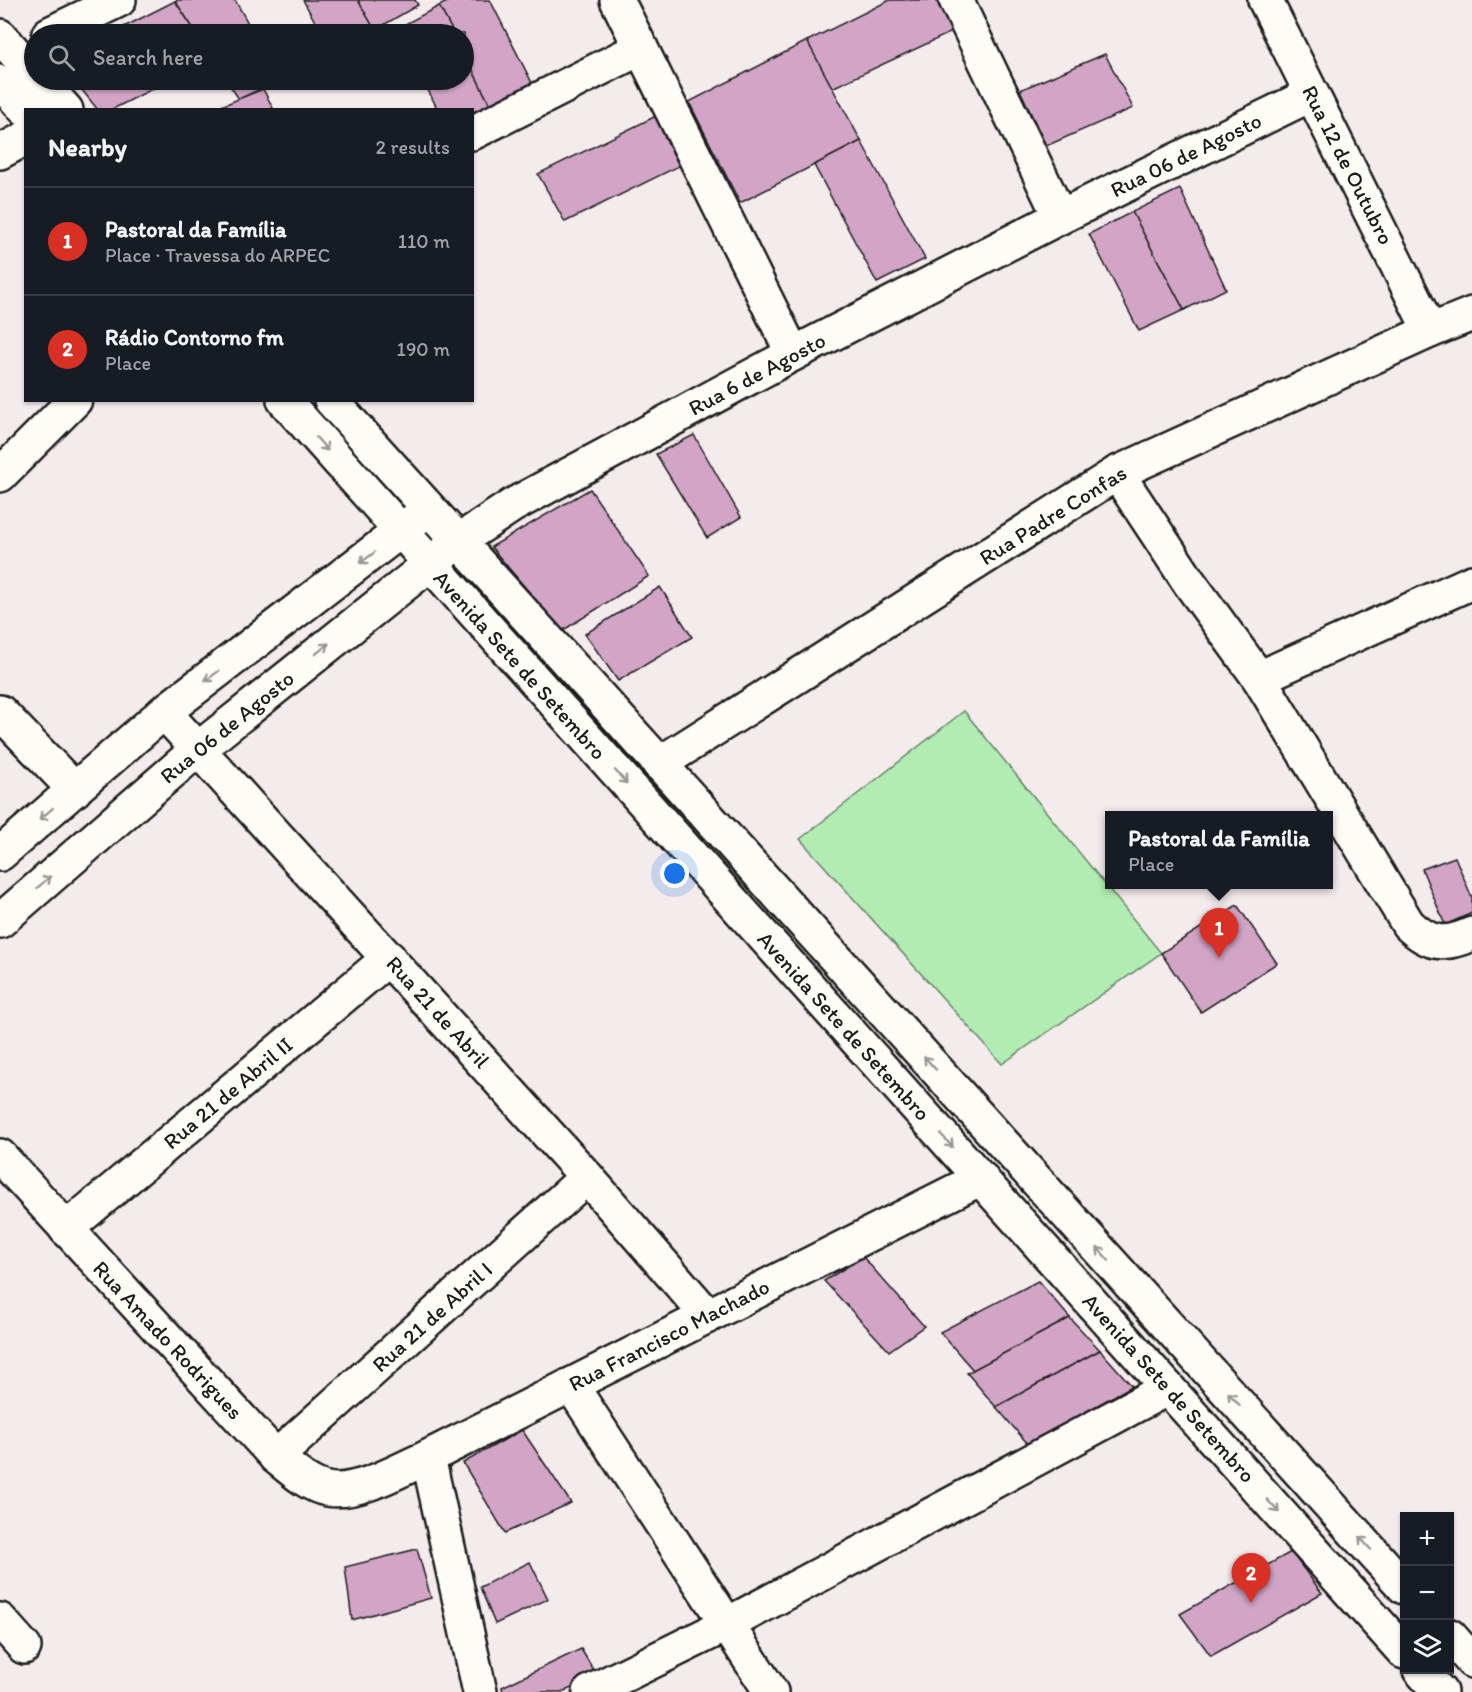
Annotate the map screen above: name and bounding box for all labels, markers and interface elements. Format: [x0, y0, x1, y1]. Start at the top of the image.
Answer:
search box [24, 24, 474, 90]
icon: search [45, 41, 78, 74]
text: Search here [93, 44, 203, 71]
street label: Rua 12 de Outubro [1296, 81, 1400, 249]
street label: Rua 06 de Agosto [1106, 107, 1266, 203]
text: Nearby [48, 131, 127, 163]
text: 2 results [376, 135, 450, 159]
text: Pastoral da Família [105, 216, 287, 243]
text: 1 [63, 229, 72, 253]
text: 110 m [398, 229, 450, 253]
text: Place · Travessa do ARPEC [105, 243, 330, 267]
text: Rádio Contorno fm [105, 324, 284, 351]
street label: Rua 6 de Agosto [684, 327, 830, 421]
text: 2 [62, 337, 73, 361]
text: 190 m [397, 337, 450, 361]
text: Place [105, 351, 151, 375]
one-way arrow [315, 437, 329, 452]
street label: Rua Padre Confas [974, 459, 1132, 571]
one-way arrow [359, 551, 375, 564]
street label: Avenida Sete de Setembro [428, 565, 612, 765]
one-way arrow [314, 643, 330, 656]
street label: Rua 06 de Agosto [154, 665, 300, 789]
one-way arrow [204, 669, 220, 682]
one-way arrow [614, 769, 628, 784]
one-way arrow [39, 807, 54, 821]
popup [1105, 811, 1333, 889]
text: Pastoral da Família [1128, 825, 1310, 852]
text: Place [1128, 852, 1174, 876]
your location [660, 859, 689, 888]
one-way arrow [36, 875, 51, 889]
pin: 1 [1200, 908, 1238, 958]
street label: Avenida Sete de Setembro [752, 926, 936, 1126]
street label: Rua 21 de Abril [381, 950, 495, 1074]
street label: Rua 21 de Abril II [158, 1031, 298, 1155]
one-way arrow [923, 1056, 937, 1071]
one-way arrow [940, 1133, 954, 1148]
one-way arrow [1096, 1247, 1110, 1262]
street label: Rua Amado Rodrigues [87, 1255, 249, 1425]
street label: Rua 21 de Abril I [366, 1256, 498, 1378]
street label: Rua Francisco Machado [564, 1273, 774, 1397]
street label: Avenida Sete de Setembro [1077, 1288, 1261, 1488]
one-way arrow [1227, 1392, 1241, 1407]
one-way arrow [1266, 1498, 1280, 1513]
map controls [1400, 1512, 1454, 1674]
button: + [1400, 1512, 1454, 1566]
one-way arrow [1358, 1536, 1372, 1551]
pin: 2 [1232, 1554, 1270, 1603]
button: − [1400, 1566, 1454, 1620]
button: layers [1400, 1620, 1454, 1674]

